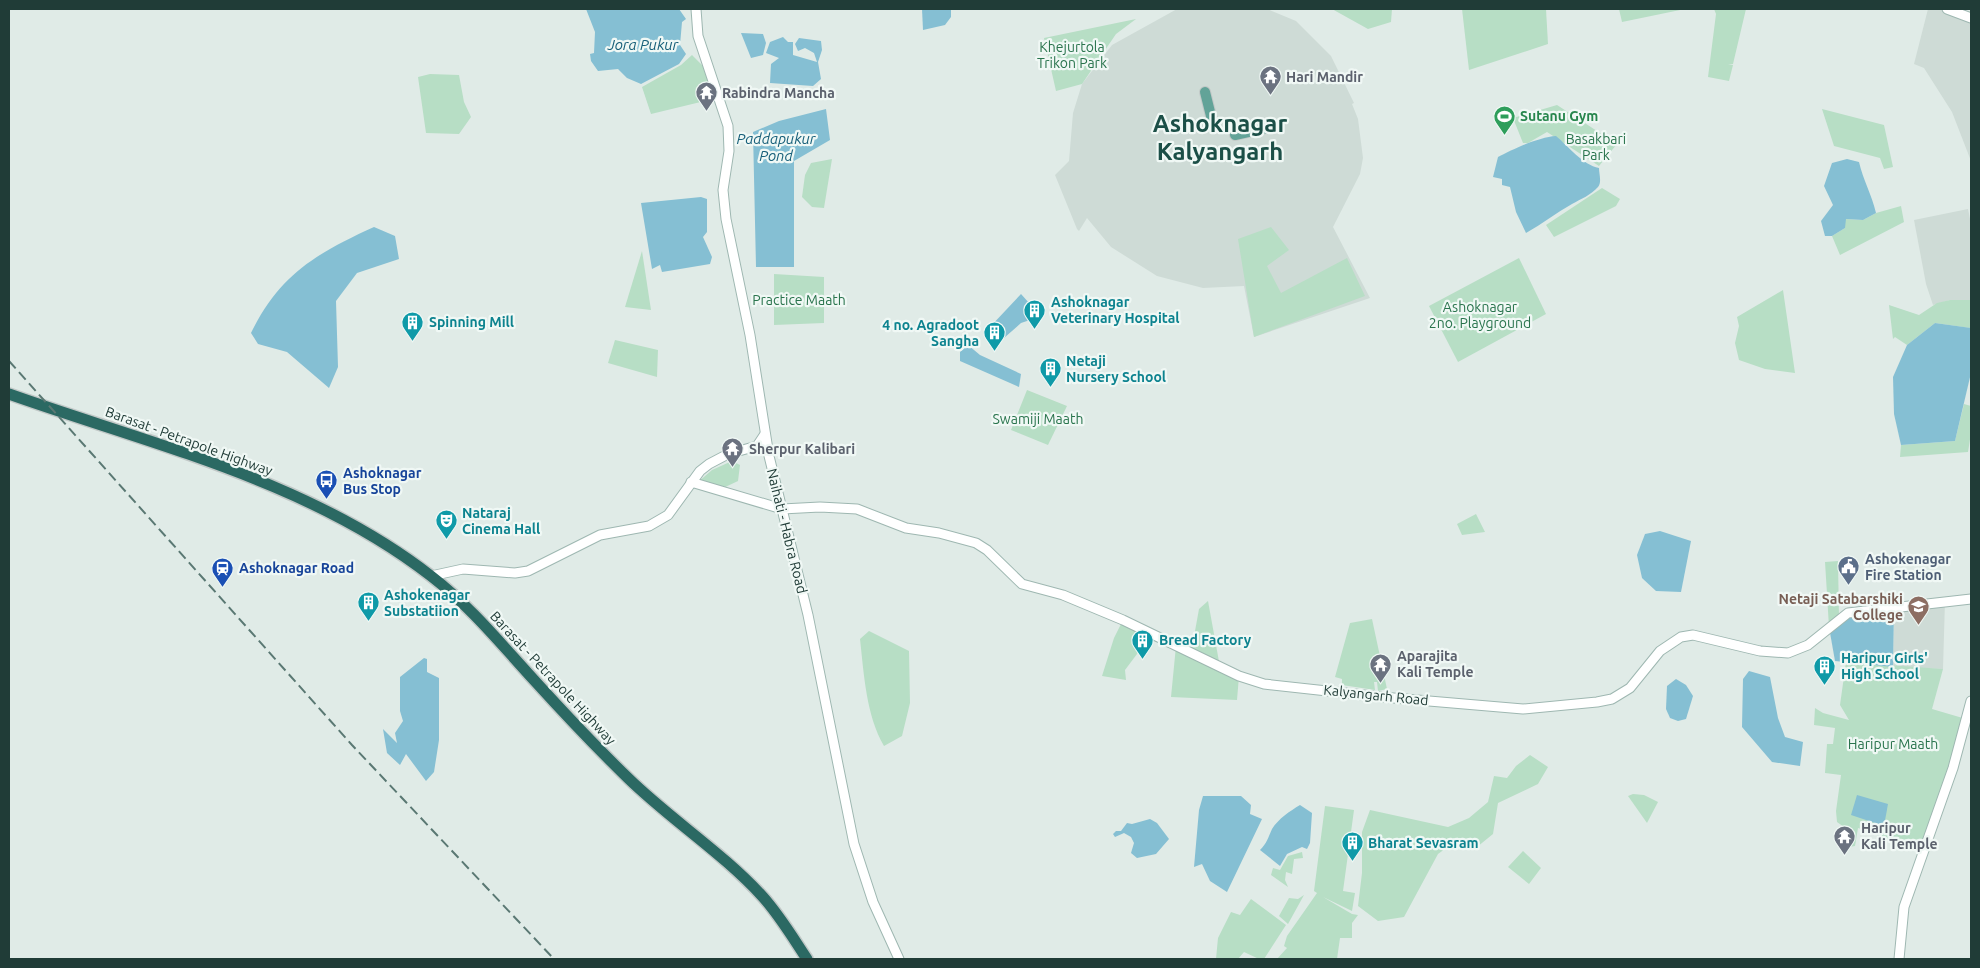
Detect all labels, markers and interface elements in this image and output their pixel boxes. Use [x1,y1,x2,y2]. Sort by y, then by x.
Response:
water label: Jora Pukur [607,36,680,53]
park label: Khejurtola Trikon Park [1037,39,1107,71]
temple icon: Hari Mandir [1258,65,1282,96]
place label: Hari Mandir [1286,69,1363,85]
temple icon: Rabindra Mancha [694,81,718,112]
place label: Rabindra Mancha [722,85,835,101]
sports icon: Sutanu Gym [1492,104,1516,135]
place label: Sutanu Gym [1520,108,1598,124]
district label: Ashoknagar Kalyangarh [1153,110,1287,165]
water label: Paddapukur Pond [736,130,817,164]
park label: Basakbari Park [1566,131,1626,163]
park label: Practice Maath [752,292,846,308]
place label: Ashoknagar Veterinary Hospital [1051,294,1180,326]
building icon: Ashoknagar Veterinary Hospital [1023,298,1047,329]
park label: Ashoknagar 2no. Playground [1429,299,1531,331]
building icon: Spinning Mill [401,310,425,341]
place label: Spinning Mill [429,314,514,330]
place label: 4 no. Agradoot Sangha [882,317,979,349]
building icon: 4 no. Agradoot Sangha [983,321,1007,352]
place label: Netaji Nursery School [1066,353,1166,385]
building icon: Netaji Nursery School [1038,357,1062,388]
street label: Barasat - Petrapole Highway [103,403,275,479]
park label: Swamiji Maath [993,411,1083,427]
temple icon: Sherpur Kalibari [721,437,745,468]
place label: Sherpur Kalibari [749,441,855,457]
place label: Ashoknagar Bus Stop [343,465,422,497]
street label: Naihati - Habra Road [764,467,810,595]
bus stop icon: Ashoknagar Bus Stop [315,469,339,500]
place label: Nataraj Cinema Hall [462,505,540,537]
theatre icon: Nataraj Cinema Hall [434,509,458,540]
place label: Ashokenagar Fire Station [1865,551,1951,583]
public building icon: Ashokenagar Fire Station [1837,555,1861,586]
station icon: Ashoknagar Road [211,556,235,587]
place label: Ashoknagar Road [239,560,354,576]
place label: Ashokenagar Substatiion [384,587,470,619]
building icon: Ashokenagar Substatiion [356,591,380,622]
place label: Netaji Satabarshiki College [1778,591,1903,623]
school or university icon: Netaji Satabarshiki College [1907,595,1931,626]
street label: Barasat - Petrapole Highway [487,608,619,748]
building icon: Bread Factory [1131,628,1155,659]
place label: Bread Factory [1159,632,1252,648]
place label: Aparajita Kali Temple [1397,648,1474,680]
place label: Haripur Girls' High School [1841,650,1928,682]
temple icon: Aparajita Kali Temple [1369,652,1393,683]
building icon: Haripur Girls' High School [1813,654,1837,685]
street label: Kalyangarh Road [1323,682,1429,708]
park label: Haripur Maath [1848,736,1938,752]
place label: Haripur Kali Temple [1861,820,1938,852]
temple icon: Haripur Kali Temple [1833,824,1857,855]
building icon: Bharat Sevasram [1340,831,1364,862]
place label: Bharat Sevasram [1368,835,1479,851]

